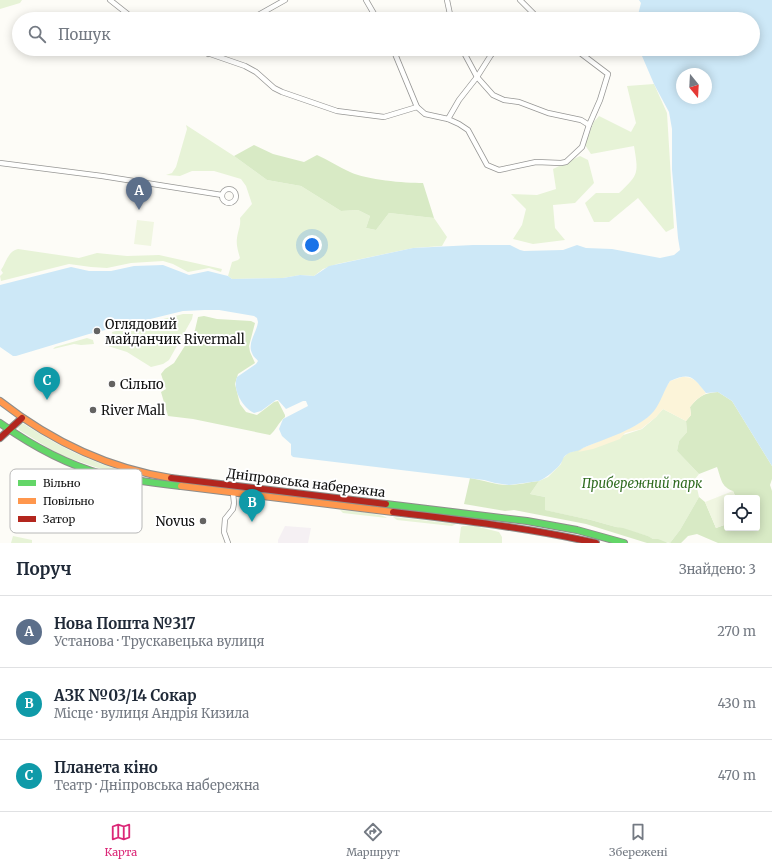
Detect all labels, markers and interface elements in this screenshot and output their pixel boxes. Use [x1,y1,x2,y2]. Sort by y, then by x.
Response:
search box [12,12,760,56]
icon: search [26,23,48,45]
text: Пошук [58,25,111,44]
north arrow [676,68,712,104]
pin: A [126,177,152,210]
your location [302,235,322,255]
place label: Оглядовий майданчик Rivermall [105,316,245,348]
marker: Оглядовий майданчик Rivermall [92,326,102,336]
pin: C [34,367,60,400]
place label: Сільпо [120,376,164,393]
marker: Сільпо [107,379,117,389]
place label: River Mall [101,402,165,419]
marker: River Mall [88,405,98,415]
street label: Дніпровська набережна [226,465,386,501]
legend [10,469,142,533]
park label: Прибережний парк [582,475,703,492]
text: Вільно [43,476,81,490]
pin: B [239,489,265,522]
text: Повільно [43,494,95,508]
map controls [724,495,760,531]
button: locate [724,495,760,531]
text: Затор [43,512,75,526]
place label: Novus [155,513,195,530]
marker: Novus [198,516,208,526]
text: Поруч [16,558,72,580]
text: Знайдено: 3 [679,561,756,578]
text: Нова Пошта №317 [54,614,196,633]
text: A [24,623,34,640]
text: 270 m [717,623,756,640]
text: Установа · Трускавецька вулиця [54,633,265,650]
text: АЗК №03/14 Сокар [54,686,197,705]
text: B [24,695,34,712]
text: 430 m [717,695,756,712]
text: Місце · вулиця Андрія Кизила [54,705,249,722]
text: Планета кіно [54,758,158,777]
text: C [25,767,33,784]
text: 470 m [718,767,756,784]
text: Театр · Дніпровська набережна [54,777,260,794]
tab: Карта [104,821,137,859]
tab: Маршрут [346,821,400,859]
tab: Збережені [609,821,668,859]

